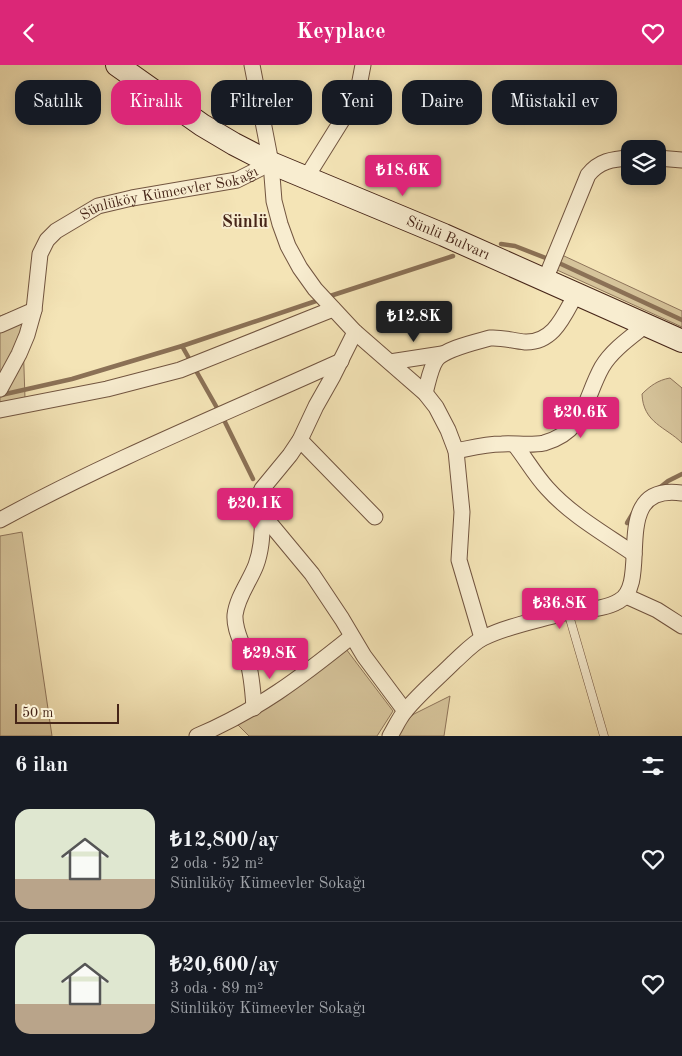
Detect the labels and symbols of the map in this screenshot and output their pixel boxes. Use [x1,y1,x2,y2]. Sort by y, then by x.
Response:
pin: ₺18.6K [362,155,444,197]
street label: Sünlüköy Kümeevler Sokağı [79,158,261,226]
district label: Sünlü [222,210,268,232]
street label: Sünlü Bulvarı [404,214,492,263]
pin: ₺12.8K [373,301,455,343]
pin: ₺20.6K [540,397,622,439]
pin: ₺20.1K [214,487,296,530]
pin: ₺36.8K [519,587,601,630]
pin: ₺29.8K [229,637,311,680]
scale bar [15,701,119,724]

